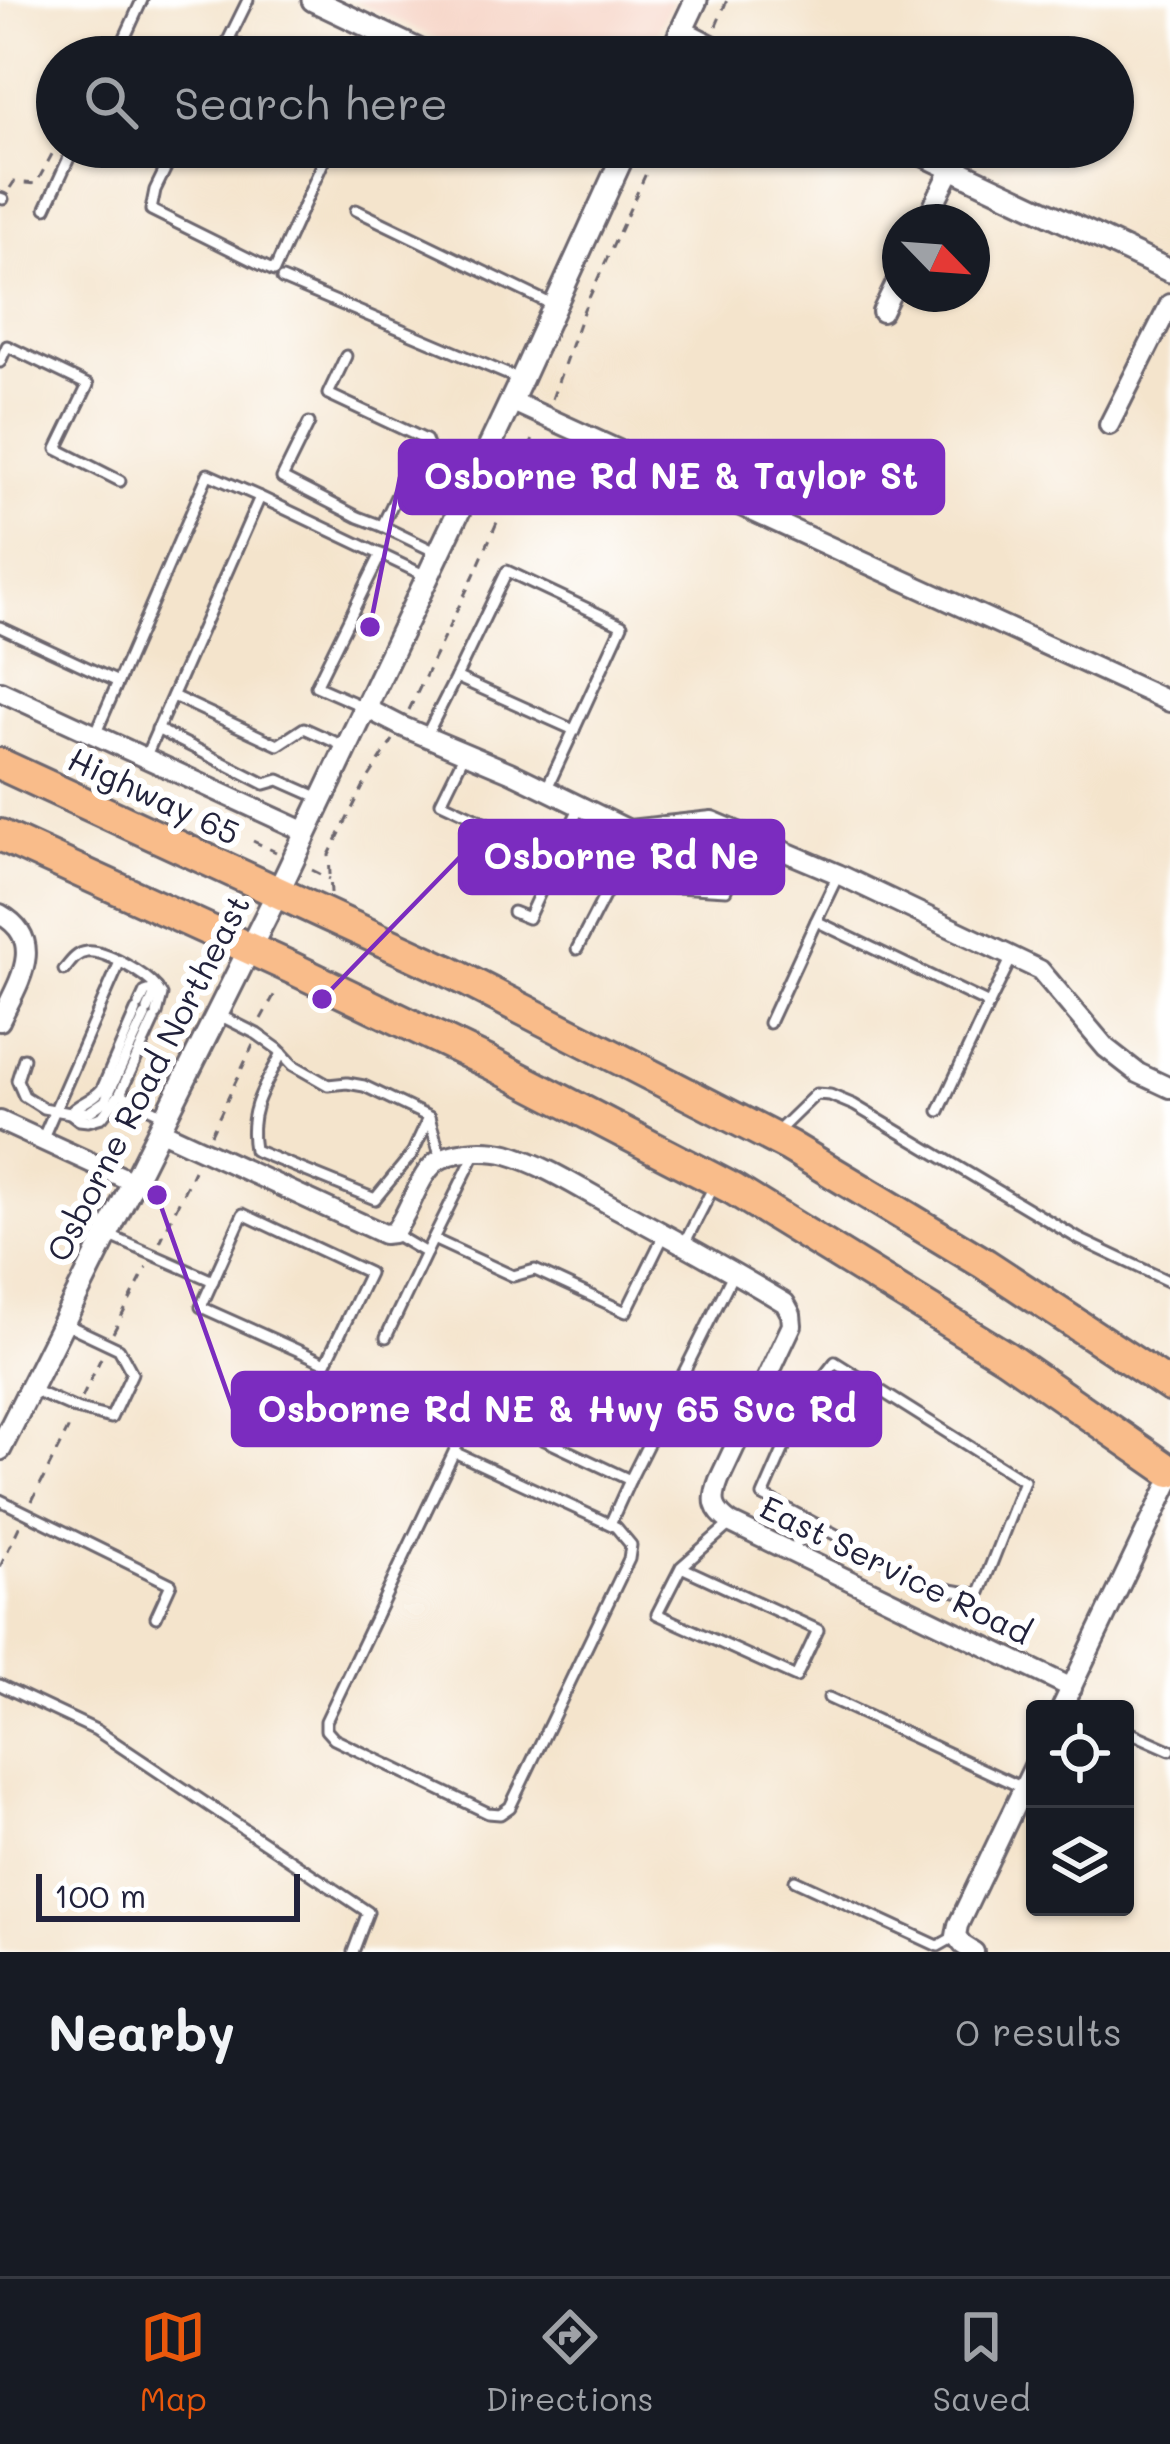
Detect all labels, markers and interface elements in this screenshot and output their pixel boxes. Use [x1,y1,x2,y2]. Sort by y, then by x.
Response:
search box [36,36,1134,168]
icon: search [78,69,144,135]
text: Search here [174,73,448,131]
north arrow [882,204,990,312]
callout: Osborne Rd NE & Taylor St [400,441,943,513]
text: Osborne Rd NE & Taylor St [424,451,918,499]
street label: Highway 65 [62,736,247,854]
callout: Osborne Rd Ne [460,821,783,893]
text: Osborne Rd Ne [483,831,759,878]
street label: Osborne Road Northeast [35,886,258,1268]
callout: Osborne Rd NE & Hwy 65 Svc Rd [233,1373,880,1445]
text: Osborne Rd NE & Hwy 65 Svc Rd [257,1384,857,1432]
street label: East Service Road [754,1484,1039,1653]
map controls [1026,1700,1134,1916]
button: locate [1026,1700,1134,1808]
button: layers [1026,1808,1134,1916]
scale bar [36,1868,300,1921]
text: 100 m [54,1873,146,1916]
text: Nearby [48,1997,235,2064]
text: 0 results [956,2005,1122,2056]
tab: Map [140,2304,207,2419]
tab: Directions [486,2304,653,2419]
tab: Saved [933,2304,1030,2419]

